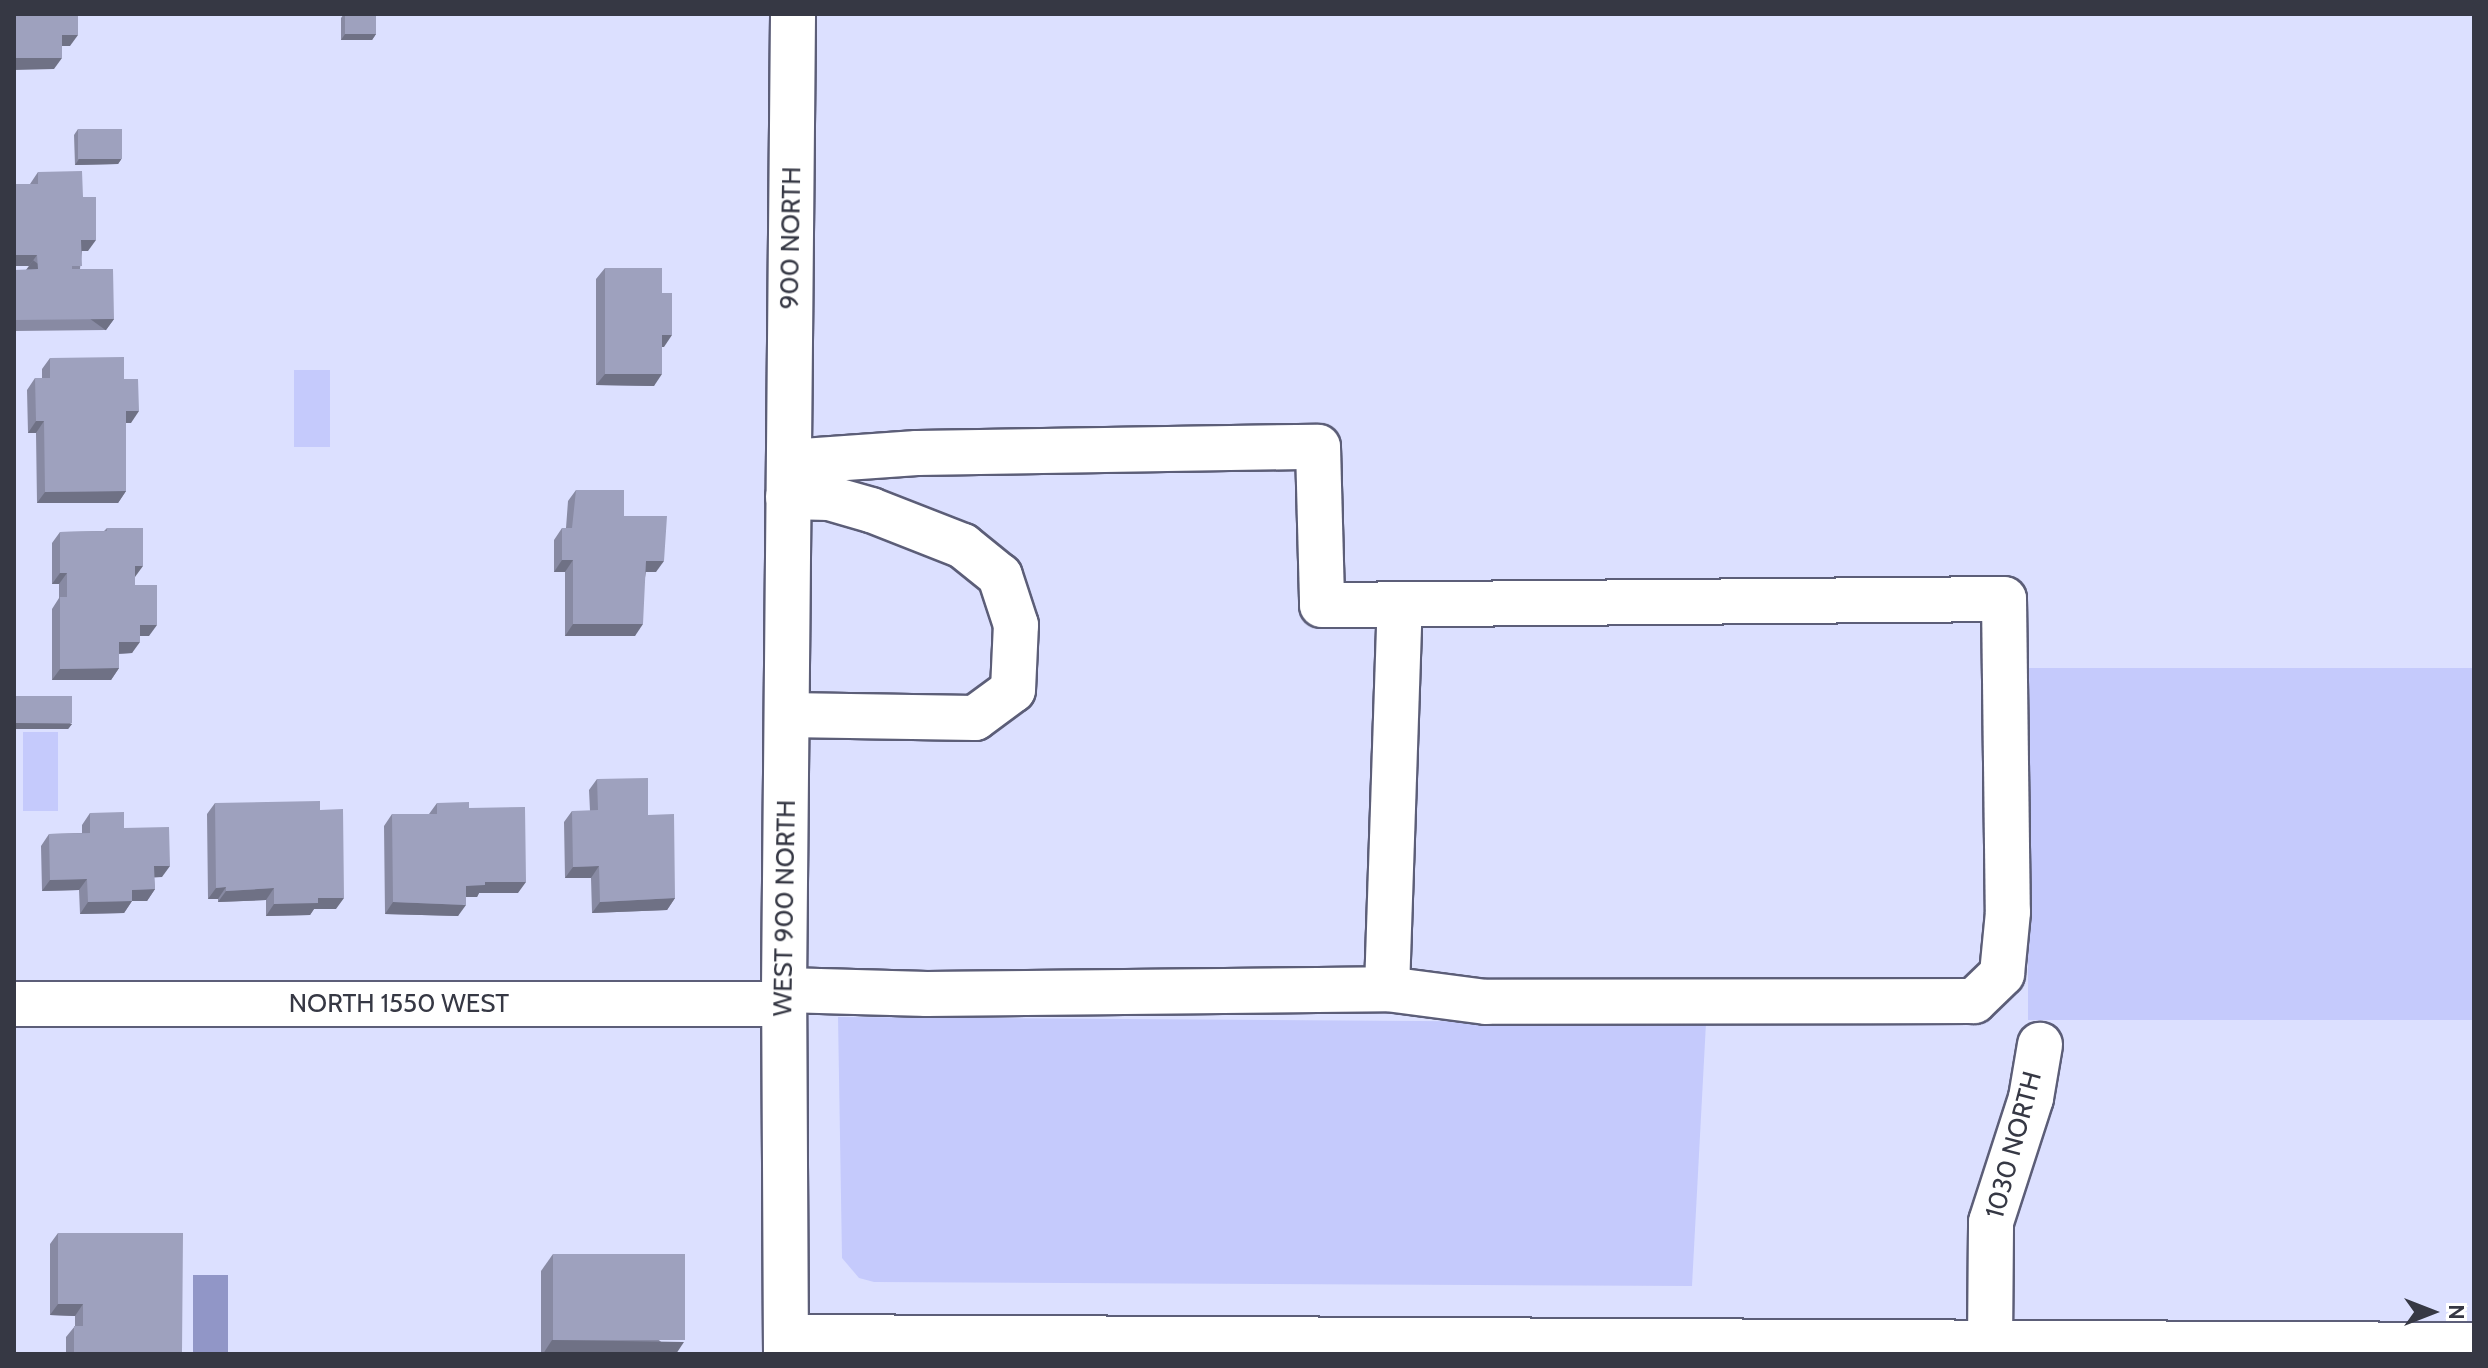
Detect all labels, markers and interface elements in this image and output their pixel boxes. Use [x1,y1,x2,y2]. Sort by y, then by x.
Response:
street label: 900 NORTH [774,166,808,310]
street label: WEST 900 NORTH [768,799,802,1017]
street label: NORTH 1550 WEST [289,988,509,1020]
street label: 1030 NORTH [1979,1068,2049,1222]
north arrow [2392,1272,2472,1352]
text: N [2443,1304,2470,1320]

